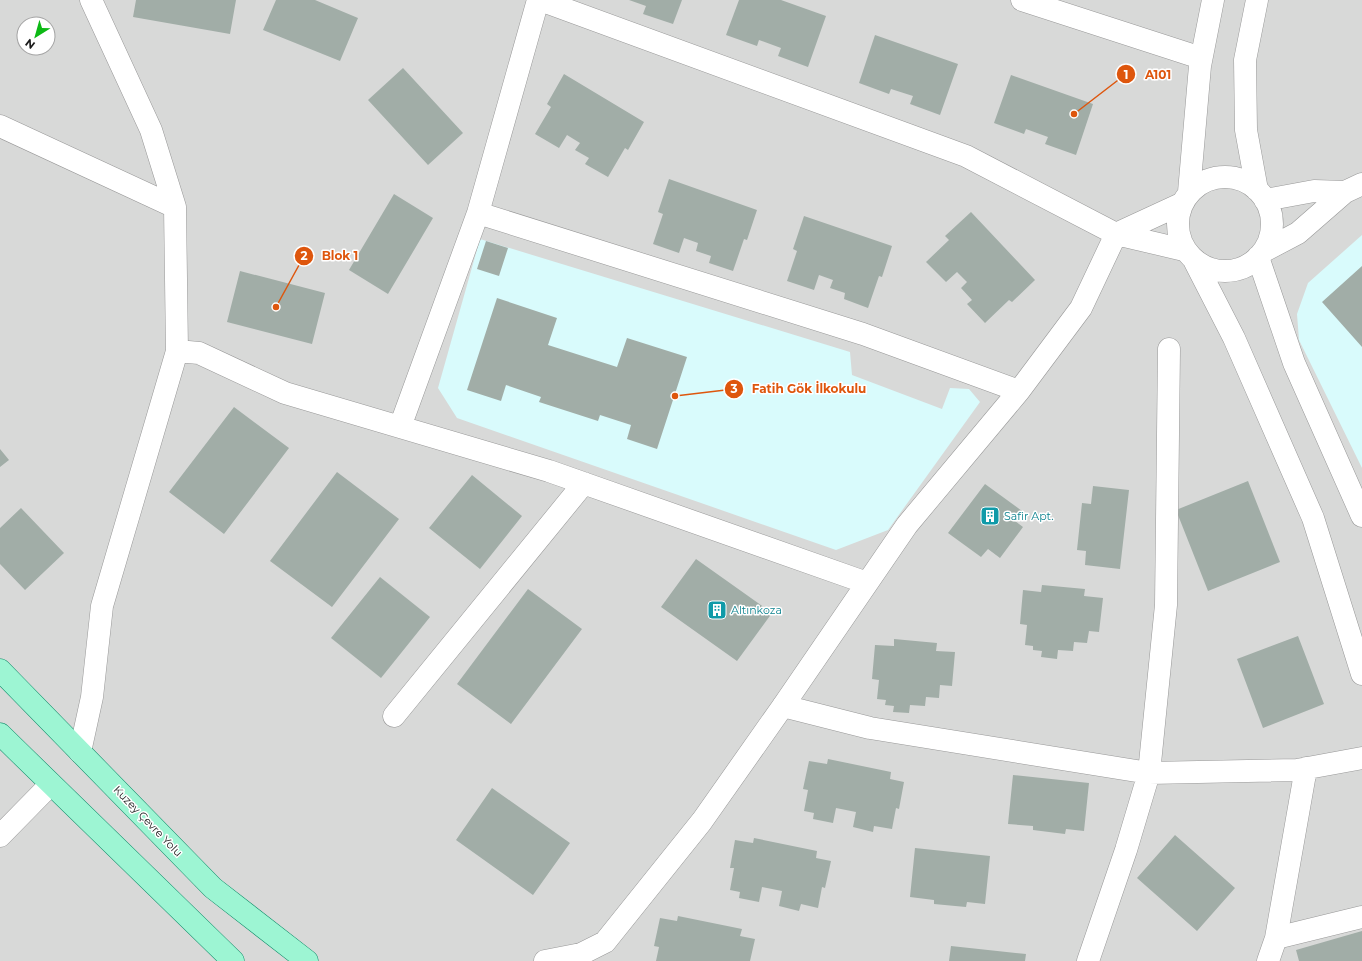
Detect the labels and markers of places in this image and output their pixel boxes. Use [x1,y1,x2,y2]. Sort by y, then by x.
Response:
callout: A101 [1116,62,1179,86]
callout: Blok 1 [294,244,366,268]
callout: Fatih Gök İlkokulu [724,377,874,401]
building icon: Safir Apt. [979,505,1001,527]
place label: Safir Apt. [1004,509,1054,523]
building icon: Altınkoza [706,599,728,621]
place label: Altınkoza [731,603,782,617]

